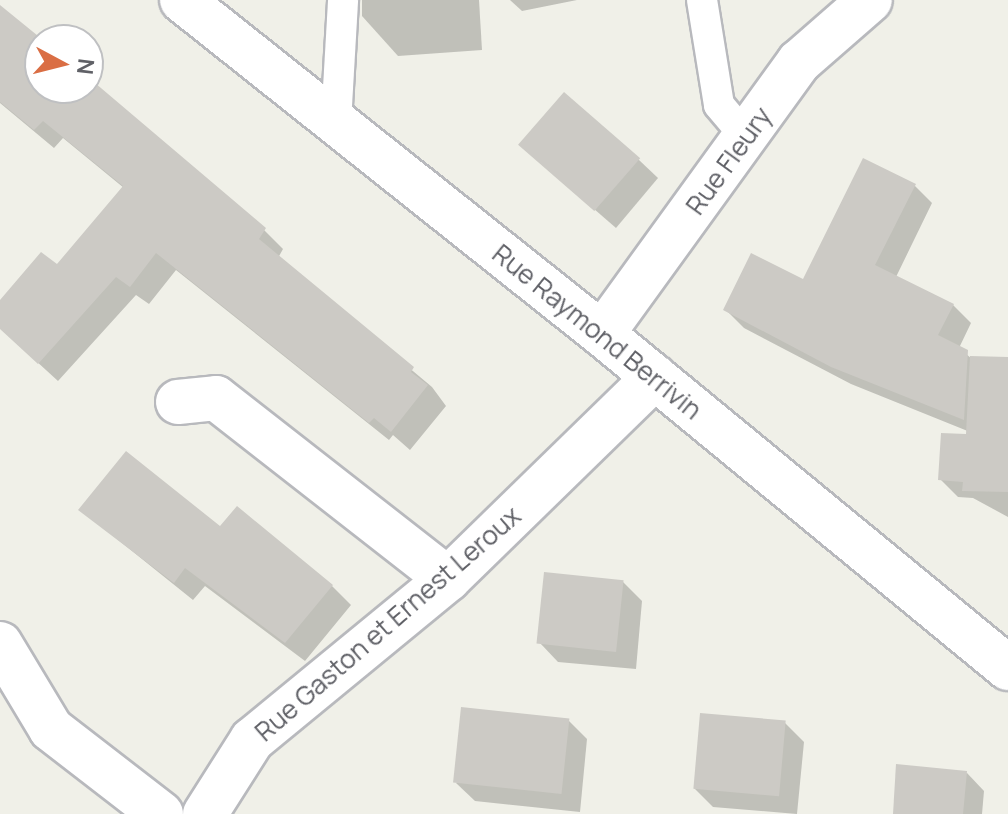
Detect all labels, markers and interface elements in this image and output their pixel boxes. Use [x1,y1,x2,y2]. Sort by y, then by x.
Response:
north arrow [24,24,104,104]
text: N [70,57,102,76]
street label: Rue Fleury [680,101,778,221]
street label: Rue Raymond Berrivin [486,238,708,426]
street label: Rue Gaston et Ernest Leroux [249,500,527,748]

